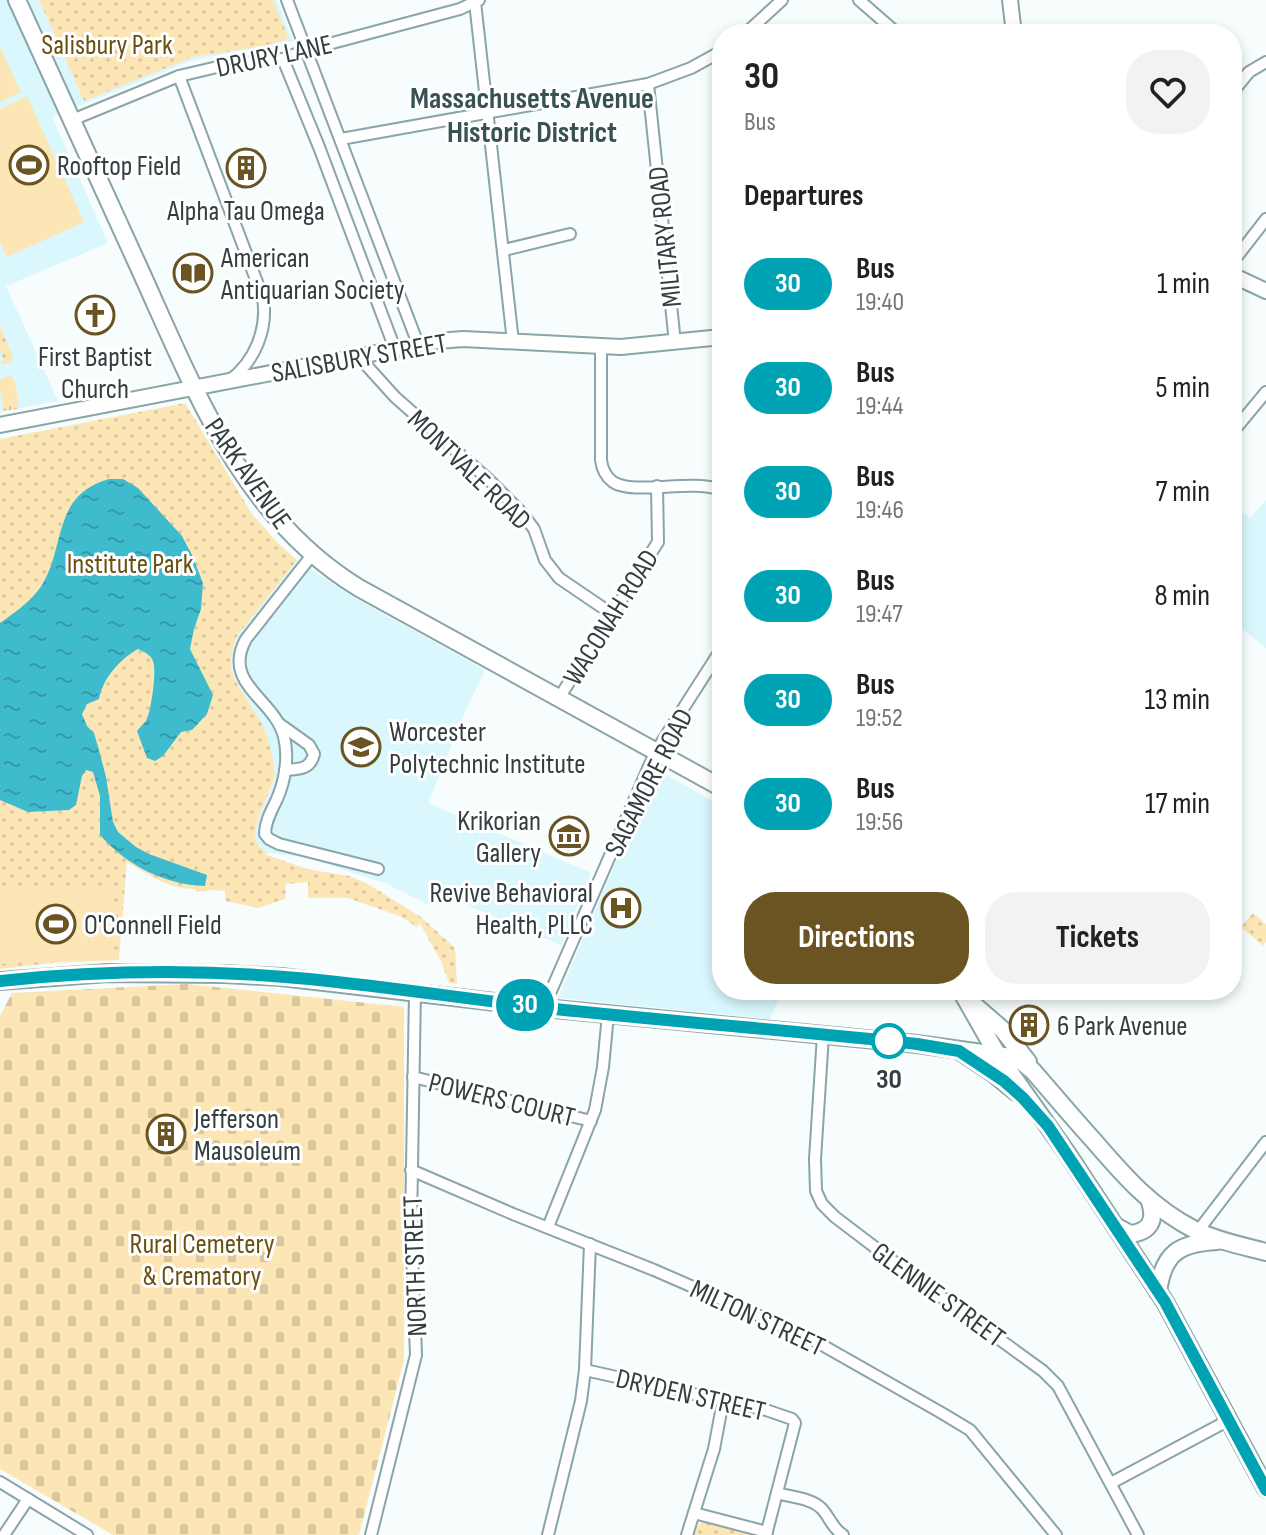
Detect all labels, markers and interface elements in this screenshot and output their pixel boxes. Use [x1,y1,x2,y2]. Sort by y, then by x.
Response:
street label: DRURY LANE [213,28,335,85]
park label: Salisbury Park [41,29,173,62]
button: heart [1126,50,1210,134]
text: 30 [744,54,779,99]
district label: Massachusetts Avenue Historic District [410,81,654,151]
text: Bus [744,107,776,138]
sports icon: Rooftop Field [8,144,50,186]
building icon: Alpha Tau Omega [225,147,267,189]
place label: Rooftop Field [57,150,181,183]
street label: MILITARY ROAD [642,165,689,309]
text: Departures [744,178,864,214]
place label: Alpha Tau Omega [166,195,325,228]
place label: American Antiquarian Society [220,242,405,307]
text: Bus [856,251,895,287]
library icon: American Antiquarian Society [172,252,214,294]
text: 1 min [1157,266,1210,302]
text: 30 [775,267,801,300]
text: 19:40 [856,287,904,318]
church icon: First Baptist Church [74,294,116,336]
street label: SALISBURY STREET [269,327,449,390]
place label: First Baptist Church [38,341,152,406]
text: Bus [856,355,895,391]
text: 5 min [1156,370,1210,406]
text: 30 [775,371,801,404]
text: 19:44 [856,391,903,422]
street label: MONTVALE ROAD [400,403,537,537]
street label: PARK AVENUE [197,412,298,536]
text: Bus [856,459,895,495]
text: 7 min [1156,474,1210,510]
text: 30 [775,475,801,508]
text: 19:46 [856,495,904,526]
street label: WACONAH ROAD [557,544,666,692]
park label: Institute Park [67,548,194,581]
text: Bus [856,563,895,599]
text: 8 min [1154,578,1210,614]
text: 30 [775,579,801,612]
text: 19:47 [856,599,903,630]
text: Bus [856,667,895,703]
text: 13 min [1144,682,1210,718]
text: 30 [775,683,801,716]
street label: SAGAMORE ROAD [598,703,701,862]
text: 19:52 [856,703,903,734]
place label: Worcester Polytechnic Institute [389,716,586,781]
school or university icon: Worcester Polytechnic Institute [340,726,382,768]
text: Bus [856,771,895,807]
text: 17 min [1145,786,1210,822]
text: 30 [775,787,801,820]
place label: Krikorian Gallery [457,805,541,870]
text: 19:56 [856,807,903,838]
museum icon: Krikorian Gallery [548,815,590,857]
place label: Revive Behavioral Health, PLLC [429,877,593,942]
hospital icon: Revive Behavioral Health, PLLC [600,887,642,929]
button: Directions [744,892,969,984]
button: Tickets [985,892,1210,984]
sports icon: O'Connell Field [35,903,77,945]
place label: O'Connell Field [84,909,222,942]
line badge: 30 [489,979,561,1031]
text: 30 [512,988,538,1021]
building icon: 6 Park Avenue [1008,1004,1050,1046]
place label: 6 Park Avenue [1057,1010,1188,1043]
marker: 30 [872,1024,906,1058]
place label: 30 [876,1063,902,1096]
street label: POWERS COURT [425,1066,578,1135]
place label: Jefferson Mausoleum [193,1103,301,1168]
building icon: Jefferson Mausoleum [145,1113,187,1155]
street label: NORTH STREET [397,1195,434,1337]
park label: Rural Cemetery & Crematory [129,1228,275,1293]
street label: GLENNIE STREET [865,1236,1011,1355]
street label: MILTON STREET [685,1273,830,1364]
street label: DRYDEN STREET [613,1362,769,1429]

